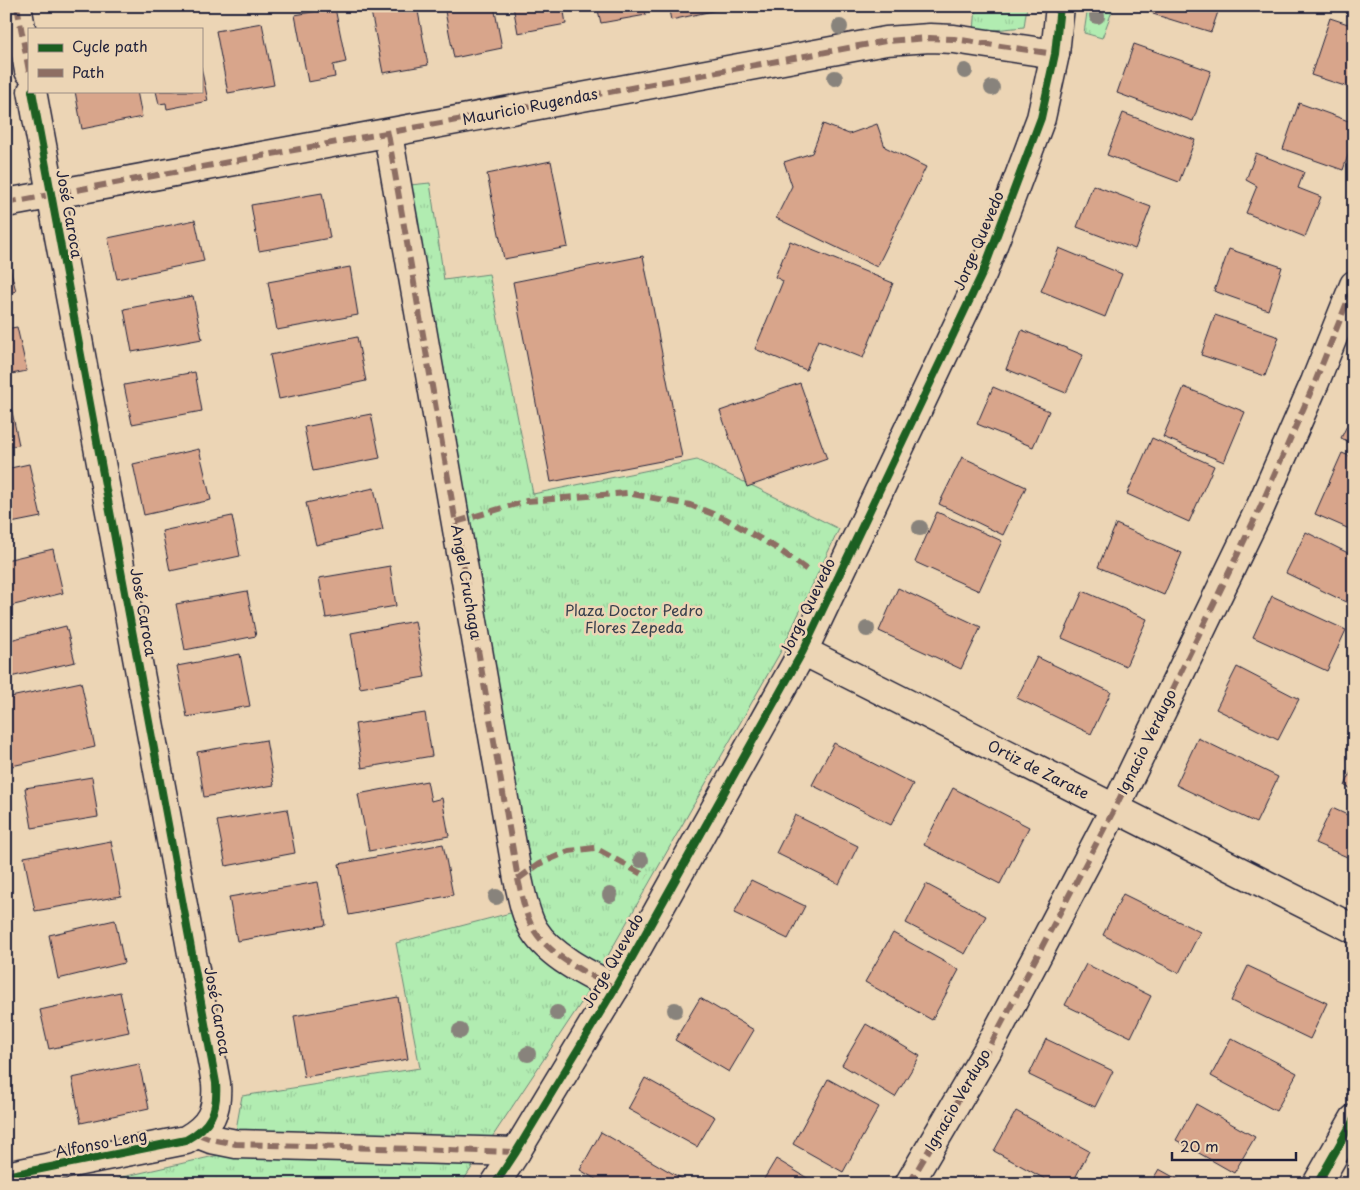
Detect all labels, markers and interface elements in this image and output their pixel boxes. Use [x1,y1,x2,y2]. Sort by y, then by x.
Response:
legend [28,28,202,92]
text: Cycle path [72,34,148,57]
text: Path [72,60,104,83]
street label: Mauricio Rugendas [460,81,599,130]
street label: José Caroca [51,168,90,260]
street label: Jorge Quevedo [946,187,1009,294]
street label: Angel Cruchaga [446,522,489,642]
street label: Jorge Quevedo [773,554,840,659]
street label: José Caroca [125,566,164,658]
park label: Plaza Doctor Pedro Flores Zepeda [565,598,703,638]
street label: Ignacio Verdugo [1110,685,1181,798]
street label: Ortiz de Zarate [984,733,1093,804]
street label: Jorge Quevedo [575,909,648,1012]
street label: José Caroca [199,965,238,1057]
street label: Ignacio Verdugo [918,1044,995,1155]
street label: Alfonso Leng [53,1122,149,1163]
scale bar [1172,1130,1296,1162]
text: 20 m [1180,1134,1219,1157]

